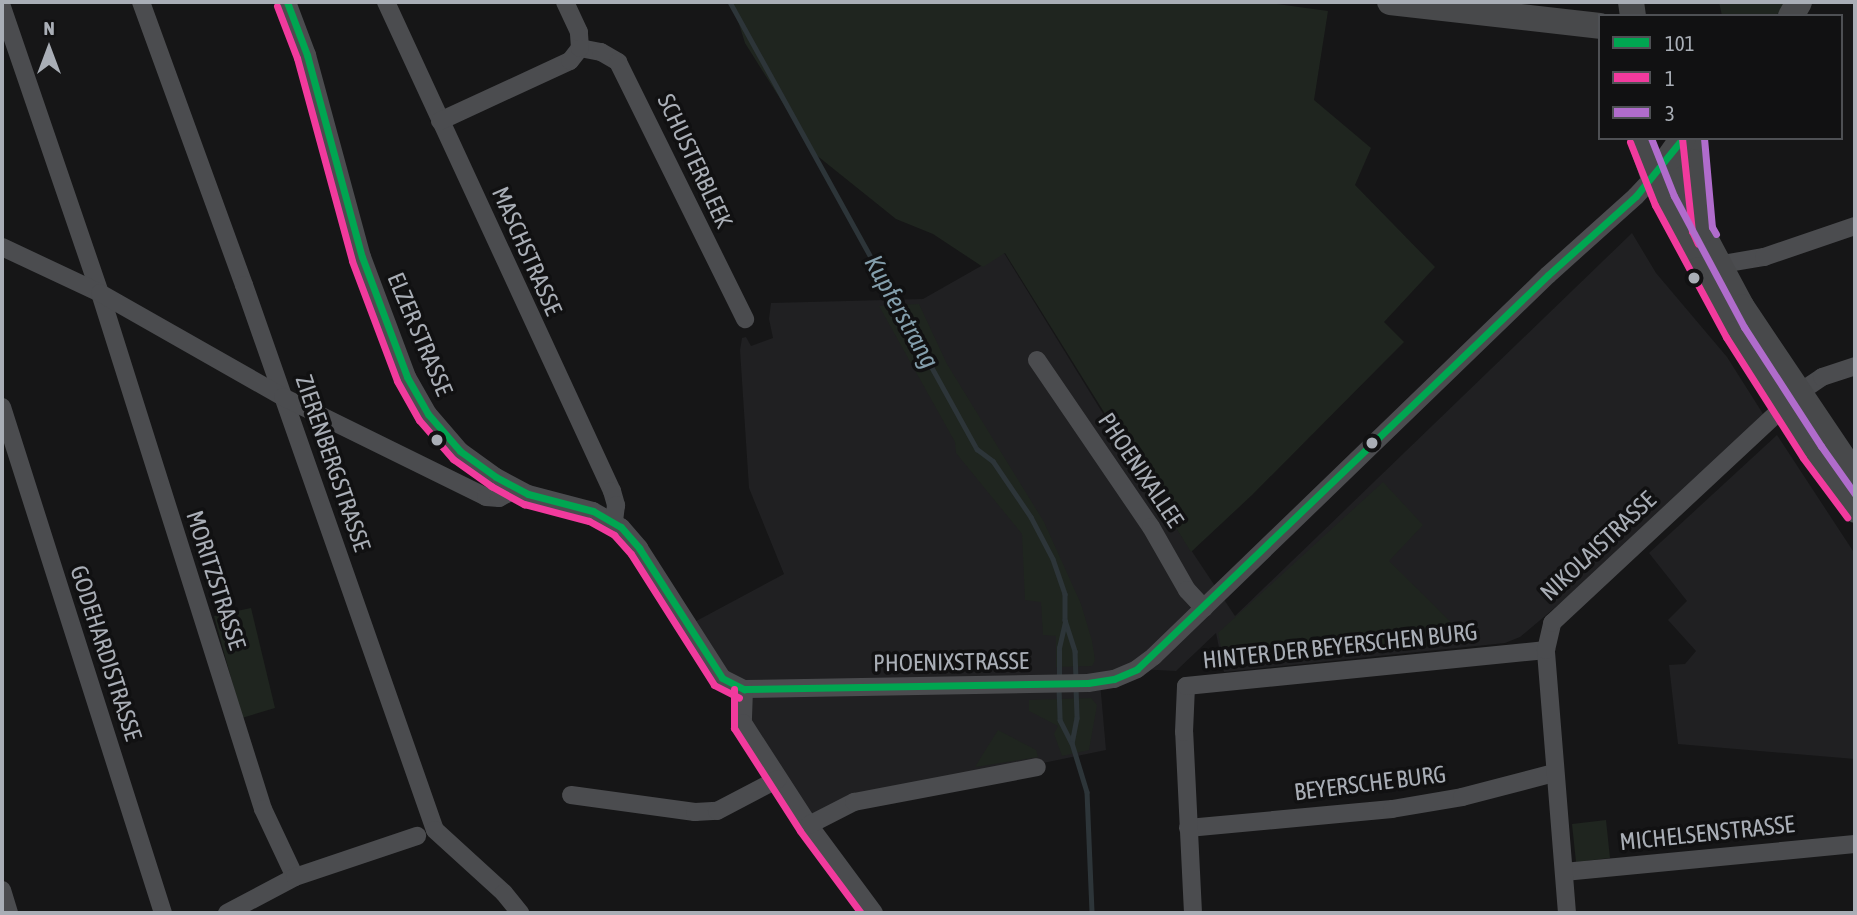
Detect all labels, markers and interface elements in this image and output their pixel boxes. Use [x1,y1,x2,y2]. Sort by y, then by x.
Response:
north arrow [14,14,84,84]
legend [1598,14,1843,140]
text: N [43,17,55,39]
text: 101 [1665,31,1695,55]
text: 1 [1665,66,1675,90]
street label: SCHUSTERBLEEK [651,89,739,233]
text: 3 [1665,101,1675,125]
street label: MASCHSTRASSE [486,182,568,320]
water label: Kupferstrang [857,250,945,374]
street label: ELZER STRASSE [381,268,459,400]
unlabelled marker [1687,271,1701,285]
street label: ZIERENBERGSTRASSE [289,371,377,555]
street label: PHOENIXALLEE [1092,407,1190,533]
unlabelled marker [430,433,444,447]
unlabelled marker [1365,436,1379,450]
street label: NIKOLAISTRASSE [1534,485,1662,607]
street label: MORITZSTRASSE [180,507,252,653]
street label: GODEHARDISTRASSE [64,562,148,744]
street label: HINTER DER BEYERSCHEN BURG [1201,617,1479,675]
street label: PHOENIXSTRASSE [873,646,1029,678]
street label: BEYERSCHE BURG [1292,759,1448,807]
street label: MICHELSENSTRASSE [1618,809,1796,857]

